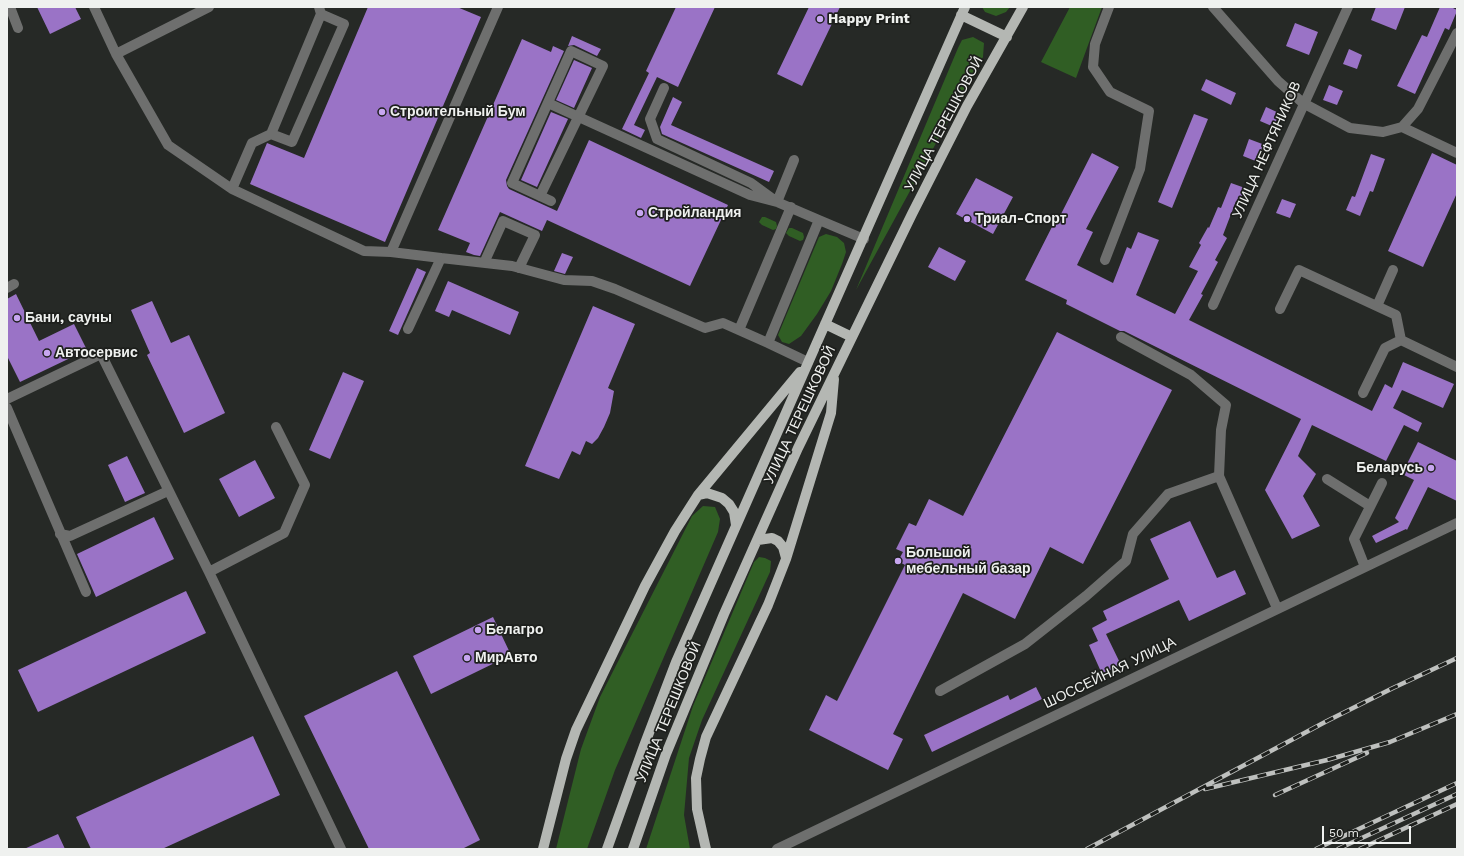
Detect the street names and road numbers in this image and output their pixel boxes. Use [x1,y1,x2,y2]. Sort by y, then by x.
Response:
street label: УЛИЦА ТЕРЕШКОВОЙ [901,54,987,194]
street label: УЛИЦА НЕФТЯНИКОВ [1229,79,1305,221]
street label: УЛИЦА ТЕРЕШКОВОЙ [761,343,839,487]
street label: ШОССЕЙНАЯ УЛИЦА [1041,634,1179,712]
street label: УЛИЦА ТЕРЕШКОВОЙ [633,639,705,785]

